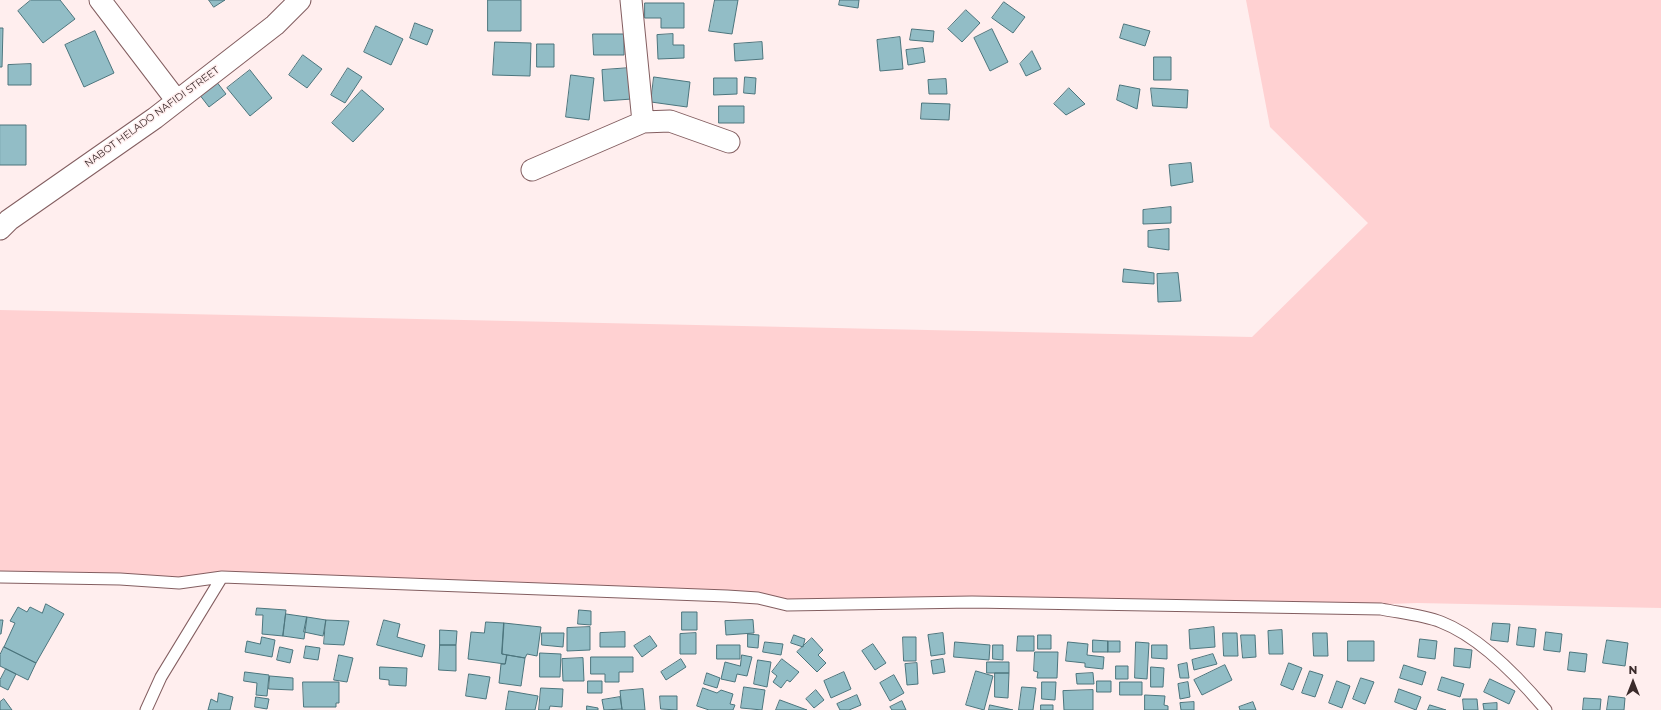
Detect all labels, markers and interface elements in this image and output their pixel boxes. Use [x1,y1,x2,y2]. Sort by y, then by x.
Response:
street label: NABOT HELADO NAFIDI STREET [82,64,222,170]
north arrow [1613,662,1653,702]
text: N [1629,663,1637,677]

